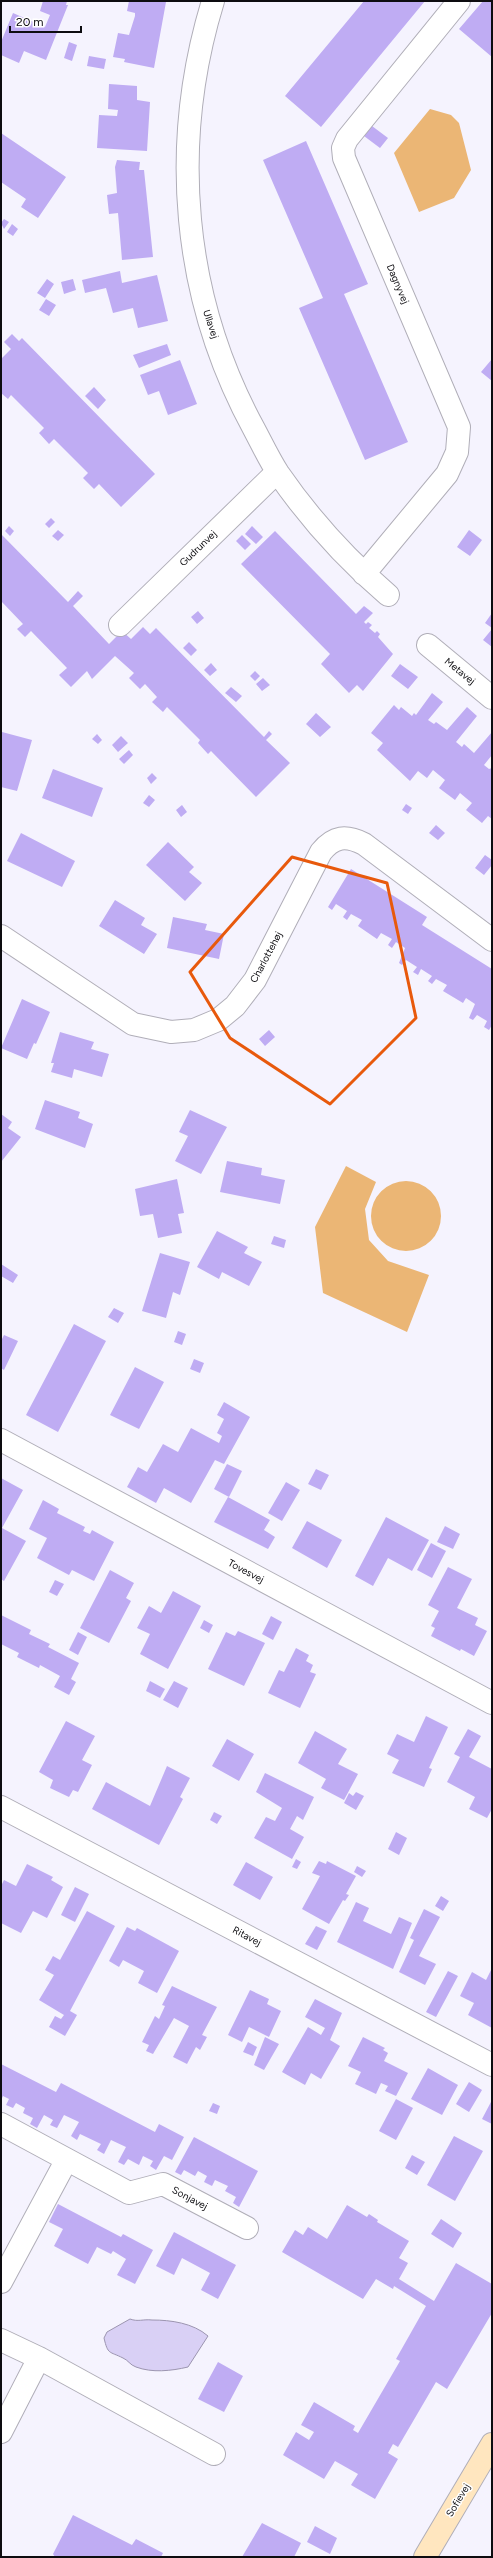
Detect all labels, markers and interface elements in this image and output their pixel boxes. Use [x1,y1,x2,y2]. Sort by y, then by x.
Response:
scale bar [10,8,81,34]
text: 20 m [16,15,44,29]
street label: Dagnyvej [384,262,412,306]
street label: Ullavej [200,308,222,340]
street label: Gudrunvej [177,527,220,569]
street label: Metavej [442,655,478,688]
street label: Charlottehøj [247,929,285,985]
street label: Tovesvej [226,1556,267,1586]
street label: Ritavej [230,1923,264,1949]
street label: Sonjavej [170,2183,210,2213]
street label: Sofievej [443,2481,473,2519]

